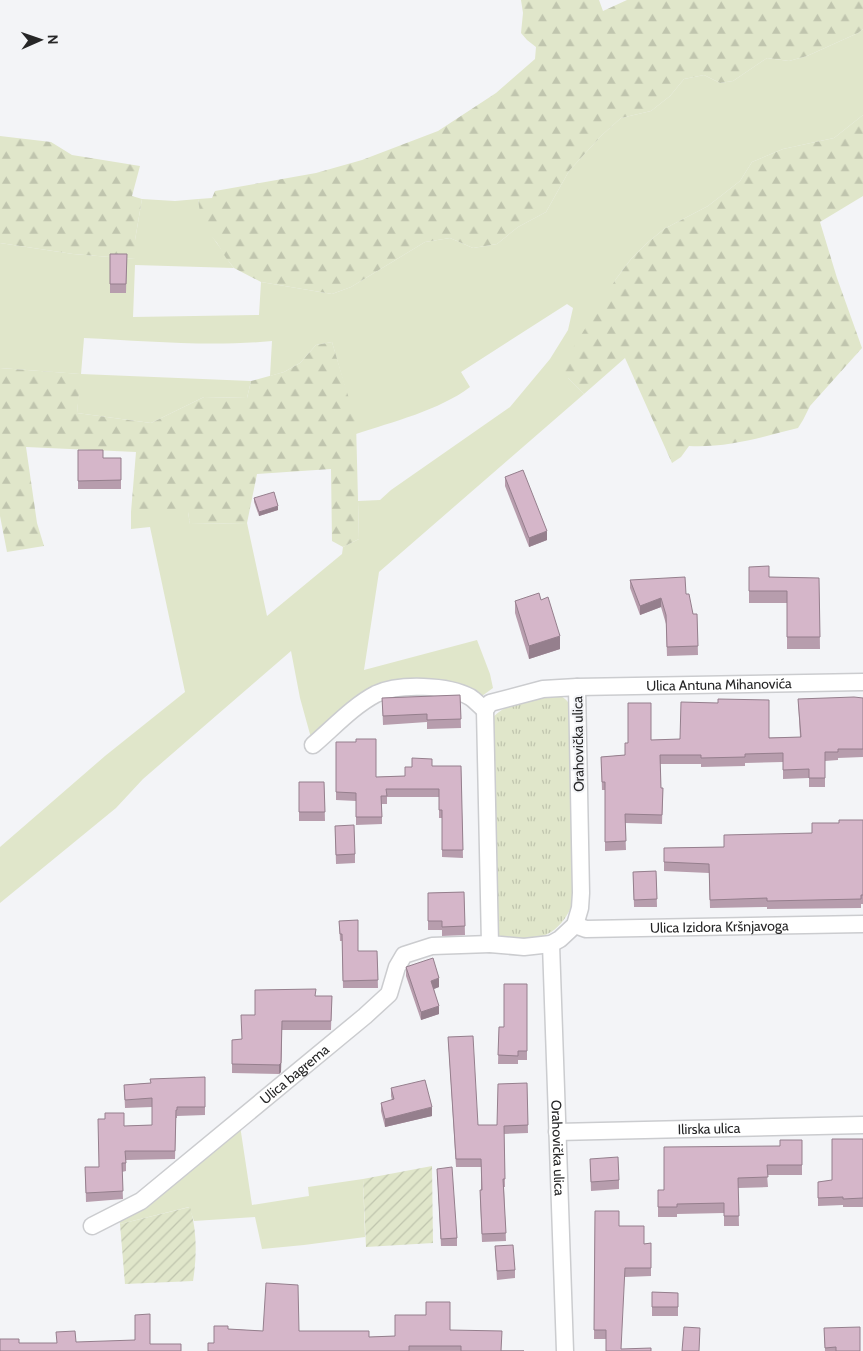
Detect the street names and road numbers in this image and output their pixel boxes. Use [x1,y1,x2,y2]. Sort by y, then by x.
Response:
street label: Ulica Antuna Mihanovića [646,674,792,695]
street label: Orahovička ulica [568,696,588,792]
street label: Ulica Izidora Kršnjavoga [650,916,789,937]
street label: Ulica bagrema [256,1040,333,1108]
street label: Orahovička ulica [547,1100,569,1196]
street label: Ilirska ulica [677,1119,741,1138]

